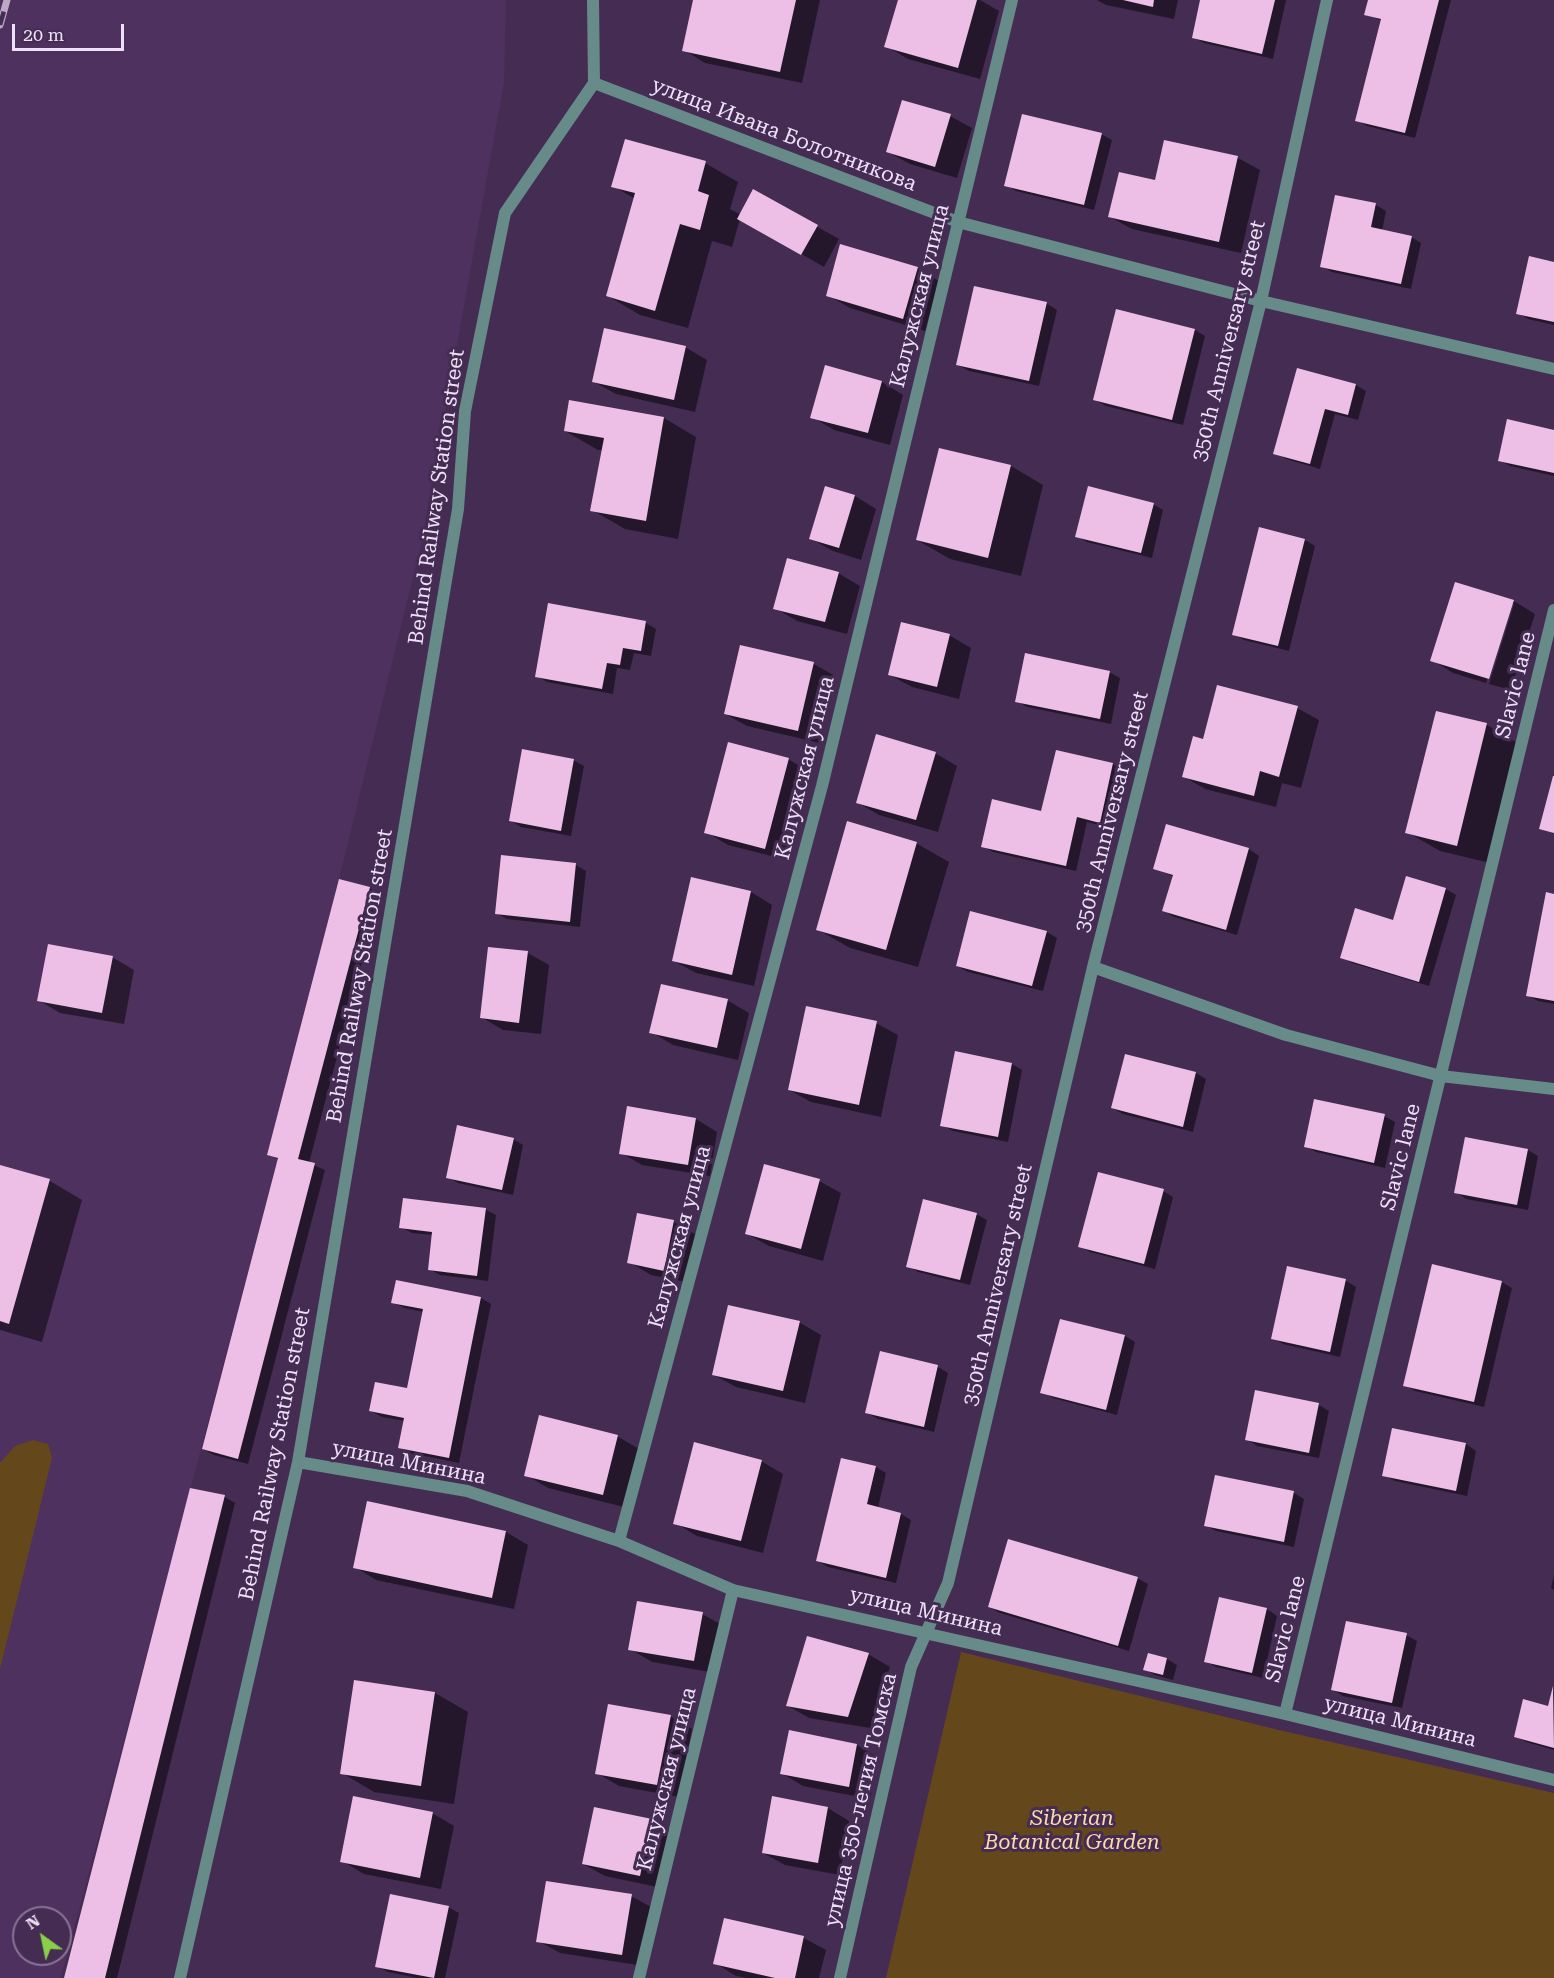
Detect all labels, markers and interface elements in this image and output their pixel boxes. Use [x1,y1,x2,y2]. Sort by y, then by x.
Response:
scale bar [15,12,128,50]
text: 20 m [23,24,64,45]
street label: улица Ивана Болотникова [648,73,920,197]
street label: Калужская улица [885,202,955,390]
street label: 350th Anniversary street [1187,218,1271,464]
street label: Behind Railway Station street [404,348,470,646]
street label: Slavic lane [1491,629,1541,741]
street label: Калужская улица [770,674,840,862]
street label: 350th Anniversary street [1070,689,1154,935]
street label: Behind Railway Station street [322,827,398,1125]
street label: Slavic lane [1376,1101,1426,1213]
street label: Калужская улица [643,1143,717,1331]
street label: 350th Anniversary street [958,1162,1038,1408]
street label: Behind Railway Station street [234,1305,316,1603]
street label: улица Минина [330,1436,488,1490]
street label: Slavic lane [1261,1573,1311,1685]
street label: улица Минина [847,1582,1005,1642]
street label: улица 350-летия Томска [819,1670,903,1930]
street label: Калужская улица [632,1685,702,1873]
street label: улица Минина [1321,1691,1479,1753]
park label: Siberian Botanical Garden [984,1806,1160,1856]
north arrow [12,1906,72,1966]
text: N [23,1911,43,1933]

